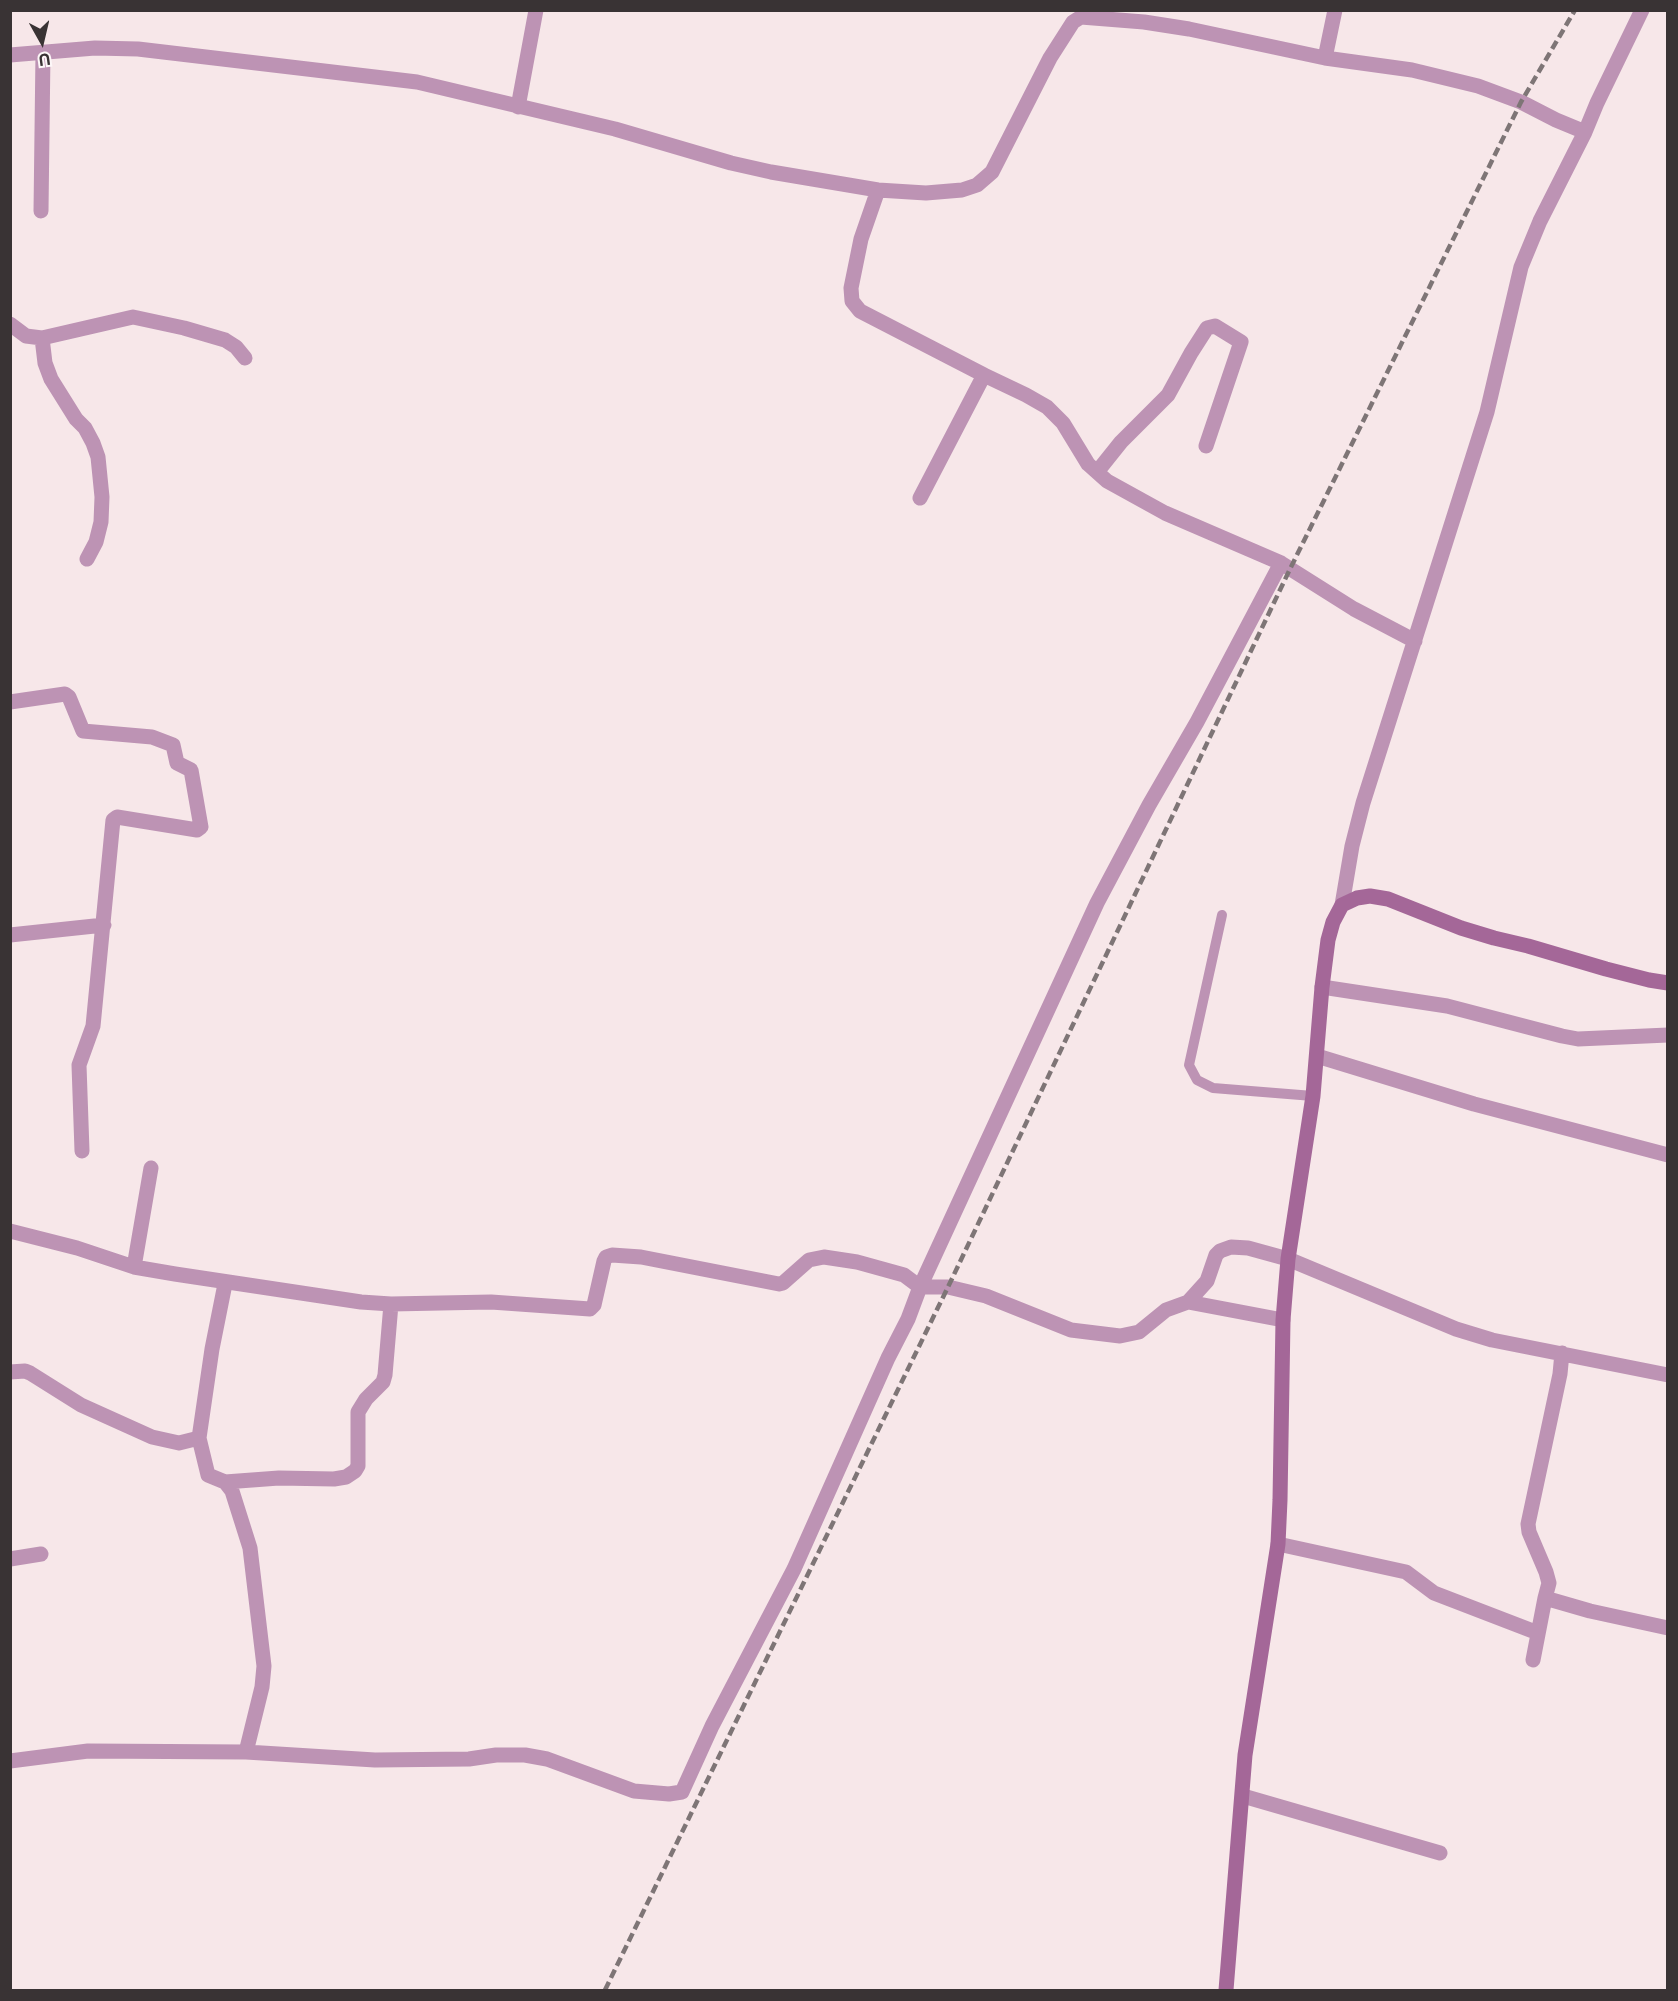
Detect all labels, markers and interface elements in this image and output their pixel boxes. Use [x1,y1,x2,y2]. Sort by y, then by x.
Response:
north arrow [12,12,72,72]
text: U [37,49,52,71]

